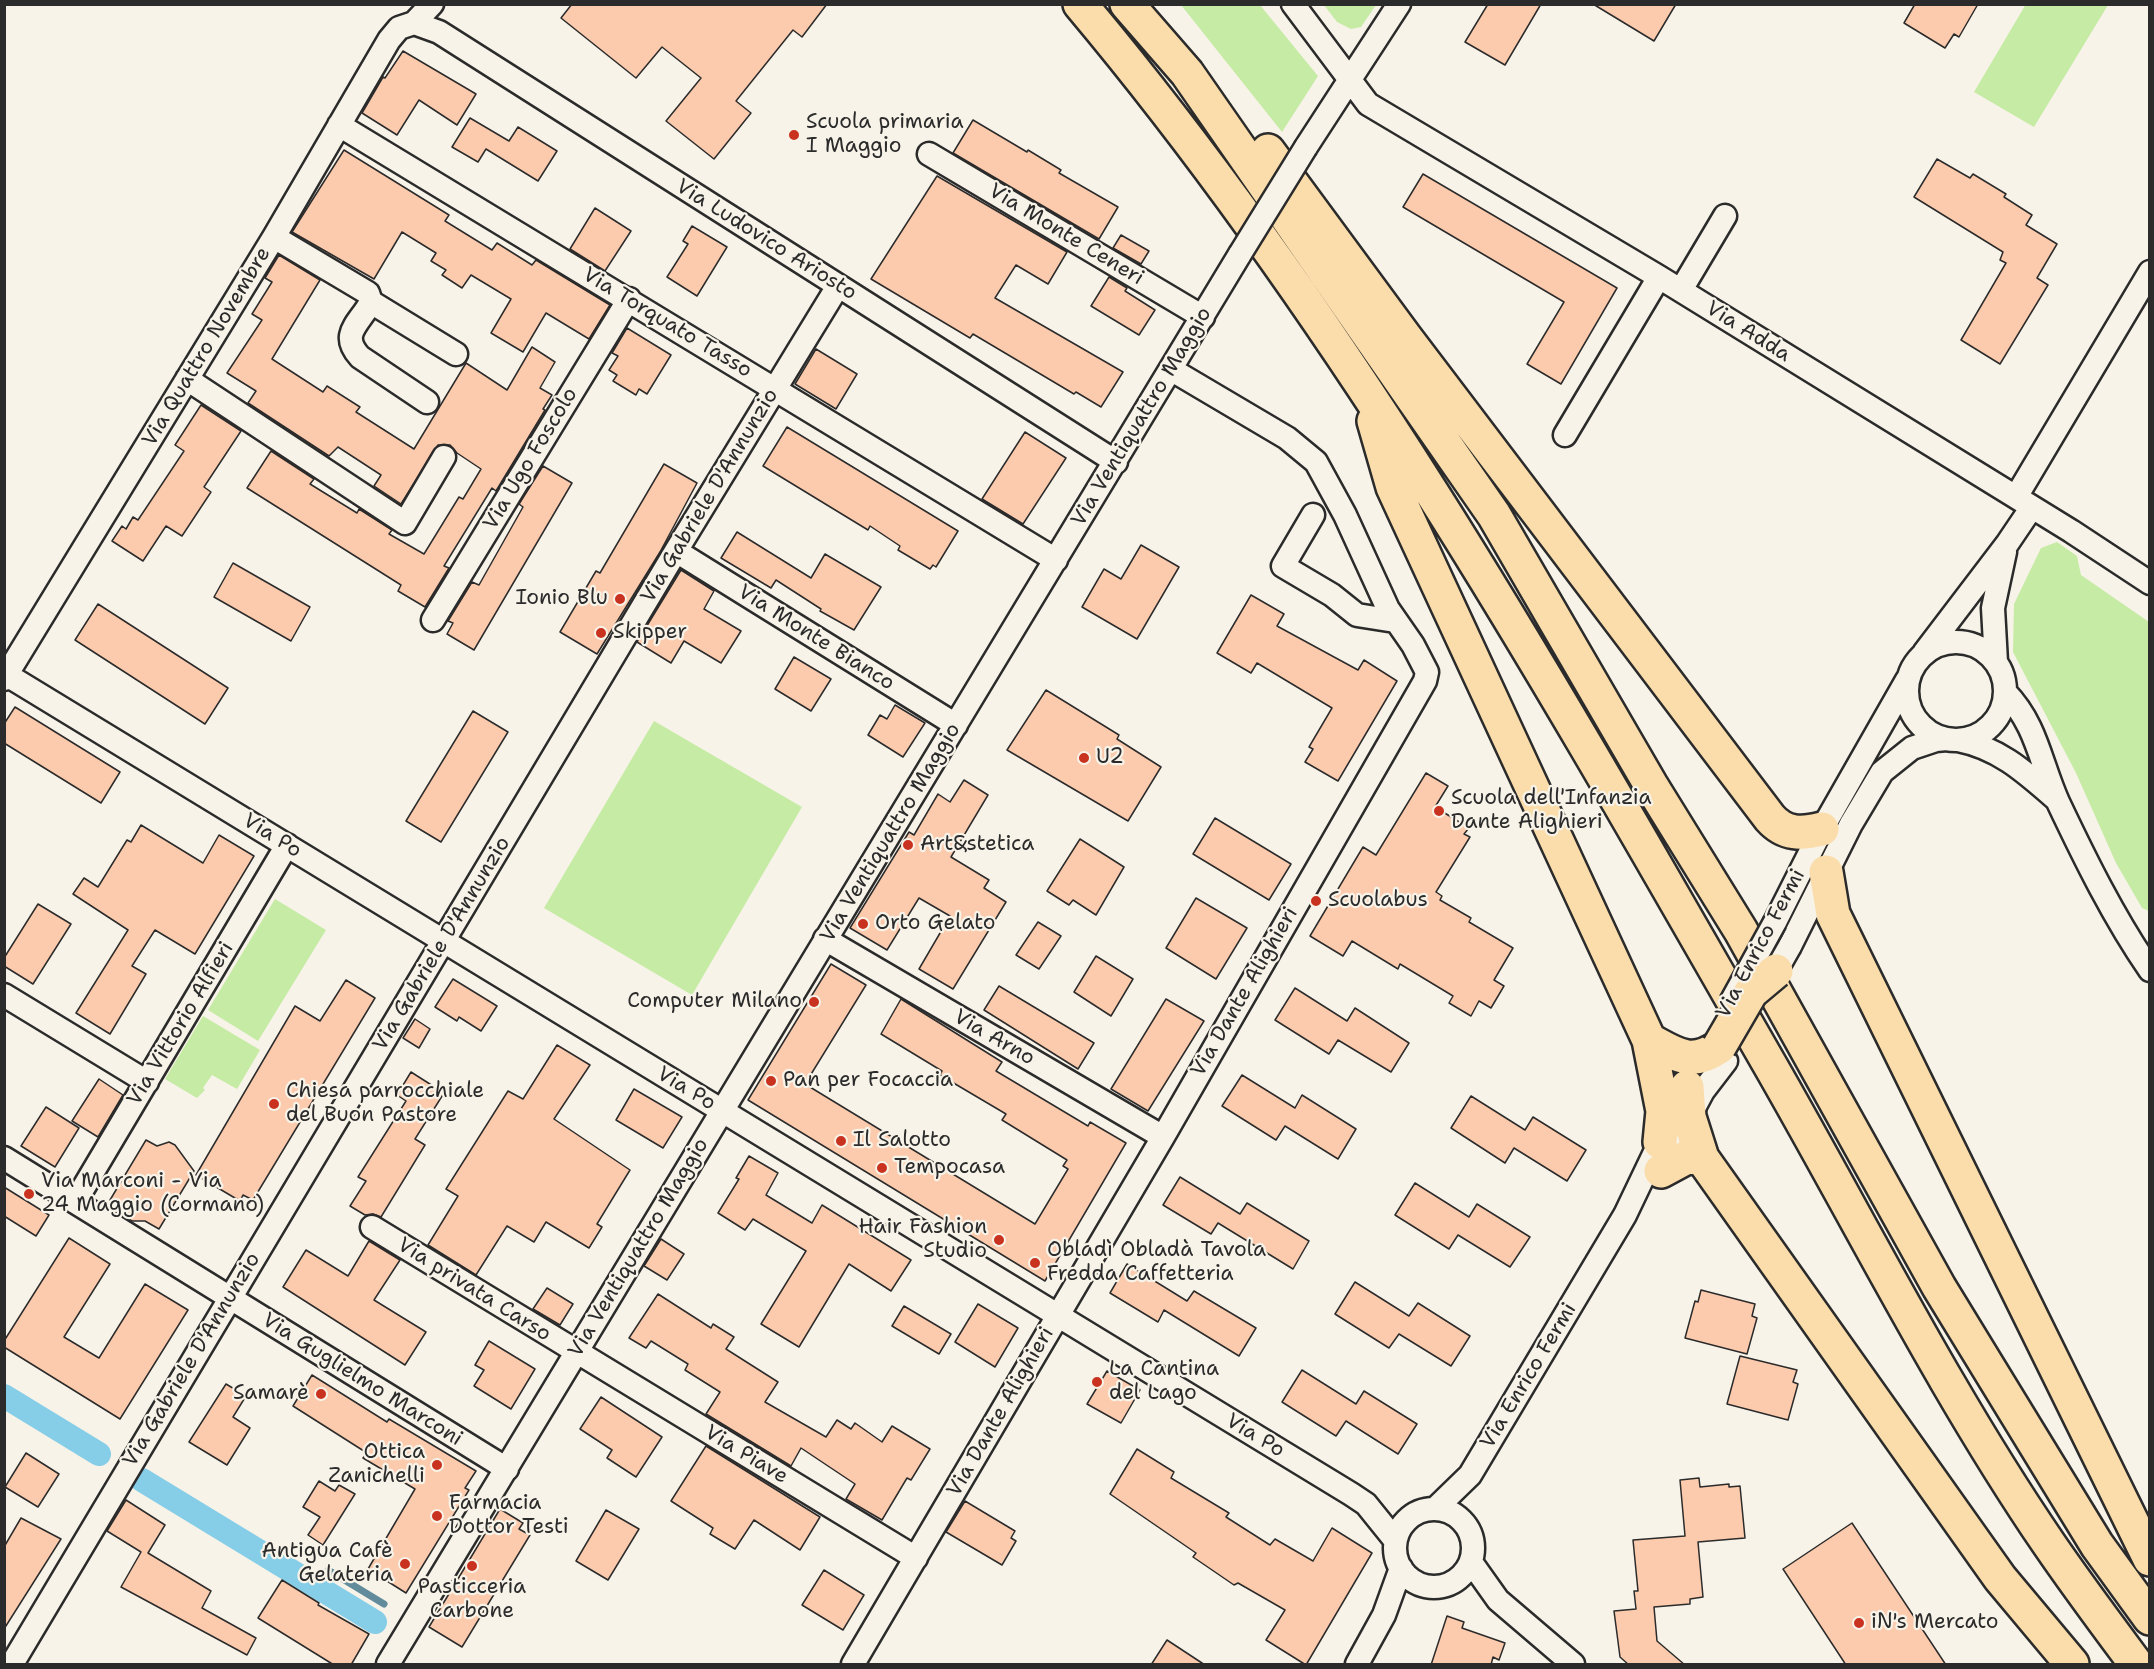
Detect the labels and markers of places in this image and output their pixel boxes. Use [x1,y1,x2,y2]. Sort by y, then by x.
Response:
place label: Scuola primaria I Maggio [806,110,963,160]
marker: Scuola primaria I Maggio [787,128,801,142]
place label: Ionio Blu [516,586,608,612]
marker: Ionio Blu [613,592,627,606]
place label: Skipper [613,620,687,646]
marker: Skipper [594,626,608,640]
place label: U2 [1096,745,1124,771]
marker: U2 [1077,751,1091,765]
place label: Scuola dell'Infanzia Dante Alighieri [1451,786,1652,836]
marker: Scuola dell'Infanzia Dante Alighieri [1432,804,1446,818]
place label: Art&stetica [920,832,1034,858]
marker: Art&stetica [901,838,915,852]
place label: Scuolabus [1328,888,1428,914]
marker: Scuolabus [1309,894,1323,908]
place label: Orto Gelato [875,911,995,937]
marker: Orto Gelato [856,917,870,931]
place label: Computer Milano [627,989,802,1015]
marker: Computer Milano [807,995,821,1009]
place label: Pan per Focaccia [783,1068,953,1094]
marker: Pan per Focaccia [764,1074,778,1088]
place label: Chiesa parrocchiale del Buon Pastore [286,1079,484,1129]
marker: Chiesa parrocchiale del Buon Pastore [267,1097,281,1111]
place label: Il Salotto [853,1128,951,1154]
marker: Il Salotto [834,1134,848,1148]
place label: Tempocasa [894,1155,1005,1181]
marker: Tempocasa [875,1161,889,1175]
place label: Via Marconi - Via 24 Maggio (Cormano) [41,1169,264,1219]
marker: Via Marconi - Via 24 Maggio (Cormano) [22,1187,36,1201]
place label: Hair Fashion Studio [858,1215,987,1265]
marker: Hair Fashion Studio [992,1233,1006,1247]
place label: Obladì Obladà Tavola Fredda Caffetteria [1047,1238,1266,1288]
marker: Obladì Obladà Tavola Fredda Caffetteria [1028,1256,1042,1270]
place label: La Cantina del Lago [1109,1357,1219,1407]
marker: La Cantina del Lago [1090,1375,1104,1389]
place label: Samarè [233,1381,309,1407]
marker: Samarè [314,1387,328,1401]
place label: Ottica Zanichelli [328,1440,425,1490]
marker: Ottica Zanichelli [430,1458,444,1472]
place label: Farmacia Dottor Testi [449,1491,569,1541]
marker: Farmacia Dottor Testi [430,1509,444,1523]
place label: Antigua Cafè Gelateria [262,1539,393,1589]
marker: Antigua Cafè Gelateria [398,1557,412,1571]
marker: Pasticceria Carbone [465,1559,479,1573]
place label: Pasticceria Carbone [418,1575,526,1625]
place label: iN's Mercato [1871,1610,1998,1636]
marker: iN's Mercato [1852,1616,1866,1630]

